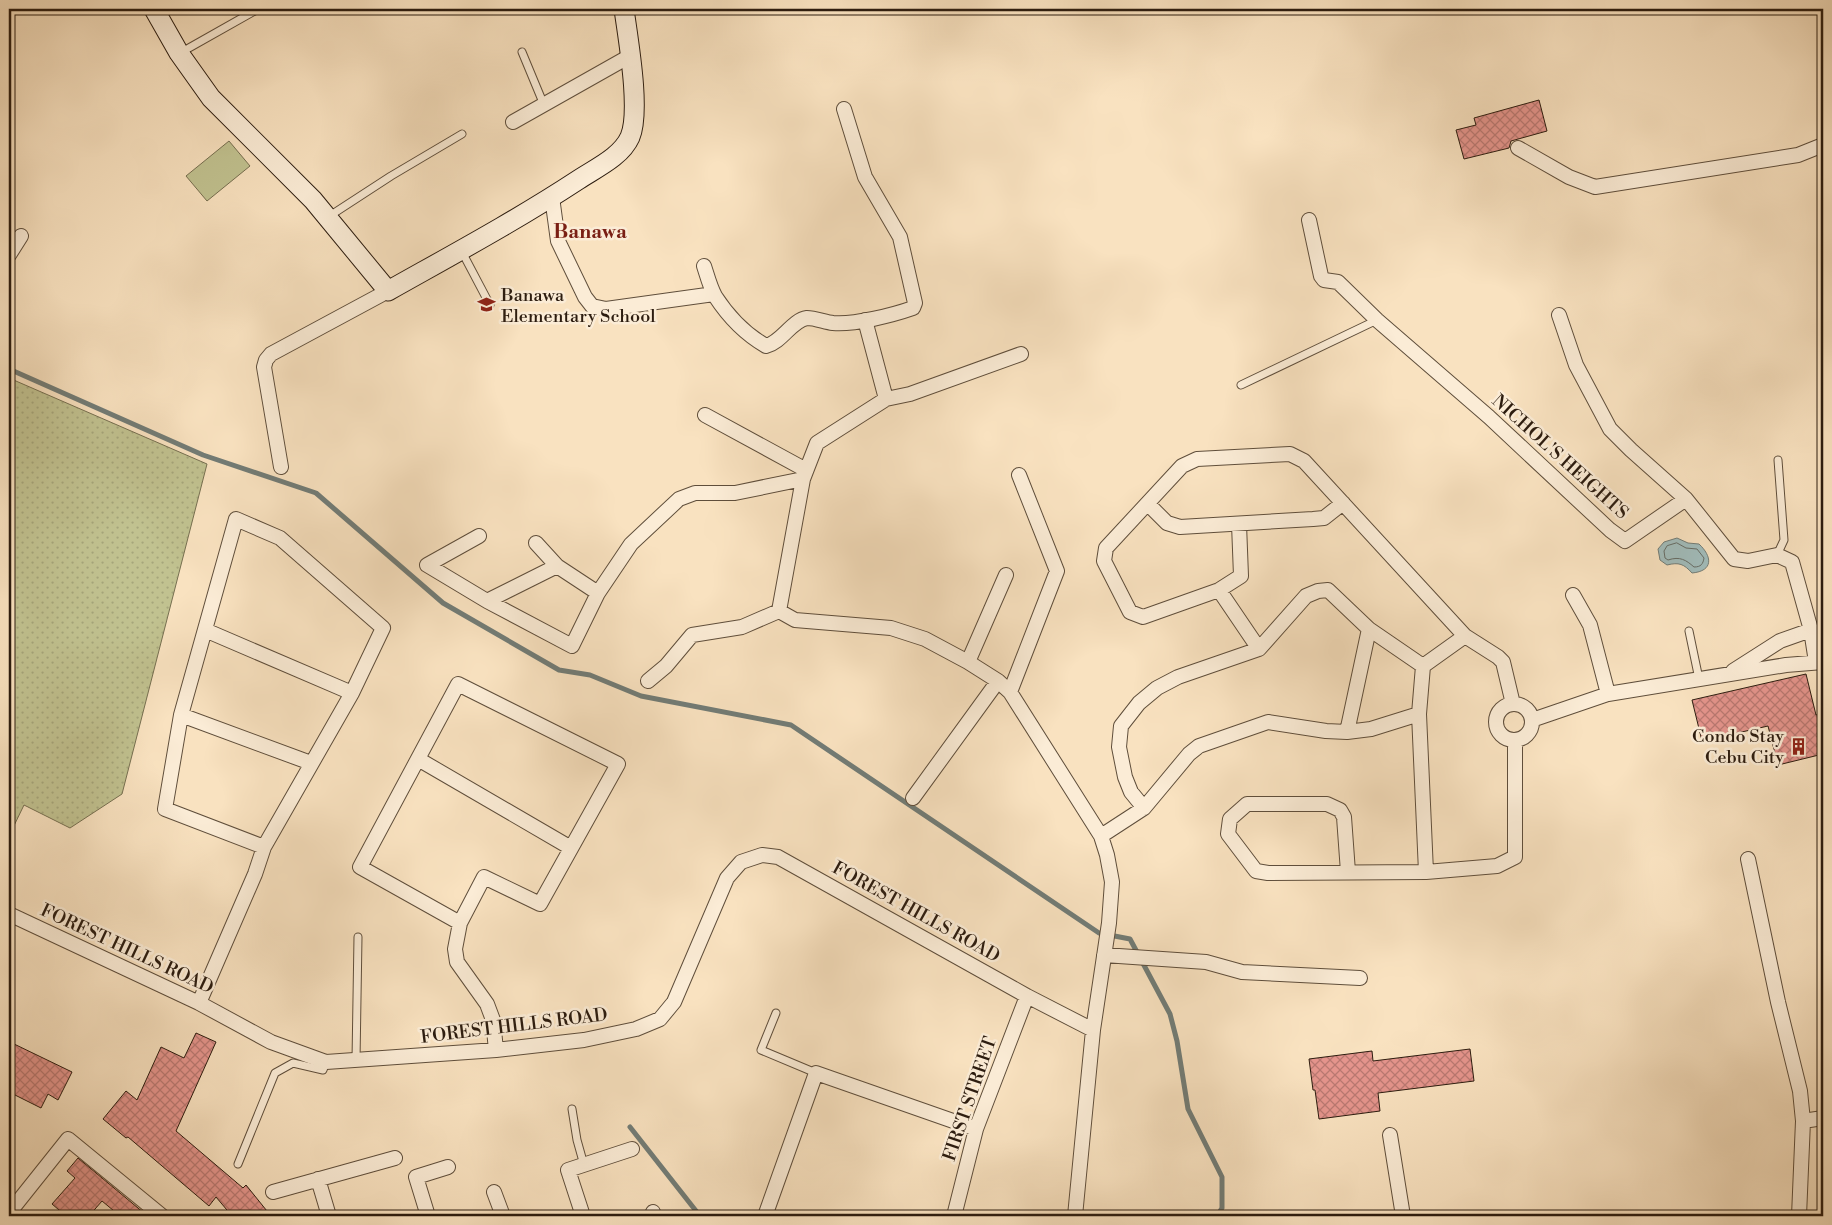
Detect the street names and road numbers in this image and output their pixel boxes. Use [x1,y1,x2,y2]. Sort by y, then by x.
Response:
street label: NICHOL'S HEIGHTS [1487,390,1633,524]
street label: FOREST HILLS ROAD [828,856,1004,968]
street label: FOREST HILLS ROAD [37,899,217,999]
street label: FOREST HILLS ROAD [419,1003,609,1049]
street label: FIRST STREET [938,1033,1002,1164]

